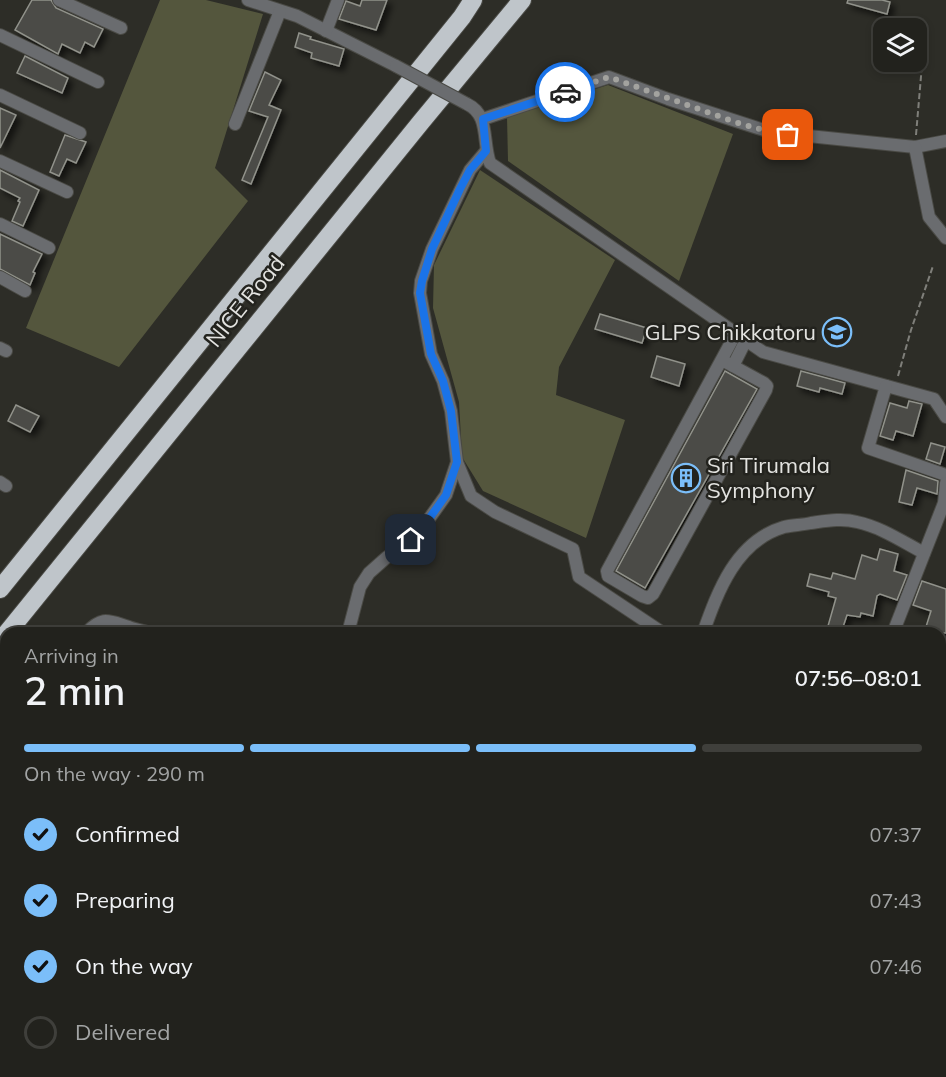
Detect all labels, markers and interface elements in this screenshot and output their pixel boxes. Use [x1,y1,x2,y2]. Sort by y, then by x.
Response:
map controls [873,18,927,72]
button: layers [873,18,927,72]
courier [535,62,595,122]
icon: car [549,76,582,109]
pin [762,109,813,160]
icon: bag [771,118,804,151]
street label: NICE Road [200,250,290,352]
school or university icon: GLPS Chikkatoru [821,316,853,348]
place label: GLPS Chikkatoru [644,318,816,346]
place label: Sri Tirumala Symphony [707,451,830,504]
building icon: Sri Tirumala Symphony [670,462,702,494]
pin [385,514,436,565]
icon: home [394,523,427,556]
text: Arriving in [24,643,119,668]
text: 07:56–08:01 [795,664,922,692]
text: 2 min [24,666,125,715]
text: On the way · 290 m [24,761,205,786]
icon: check [24,818,57,851]
text: Confirmed [75,820,180,848]
text: 07:37 [869,822,922,847]
icon: check [24,884,57,917]
text: Preparing [75,886,175,914]
text: 07:43 [869,888,922,913]
icon: check [24,950,57,983]
text: On the way [75,952,193,980]
text: 07:46 [869,954,922,979]
text: Delivered [75,1018,170,1046]

